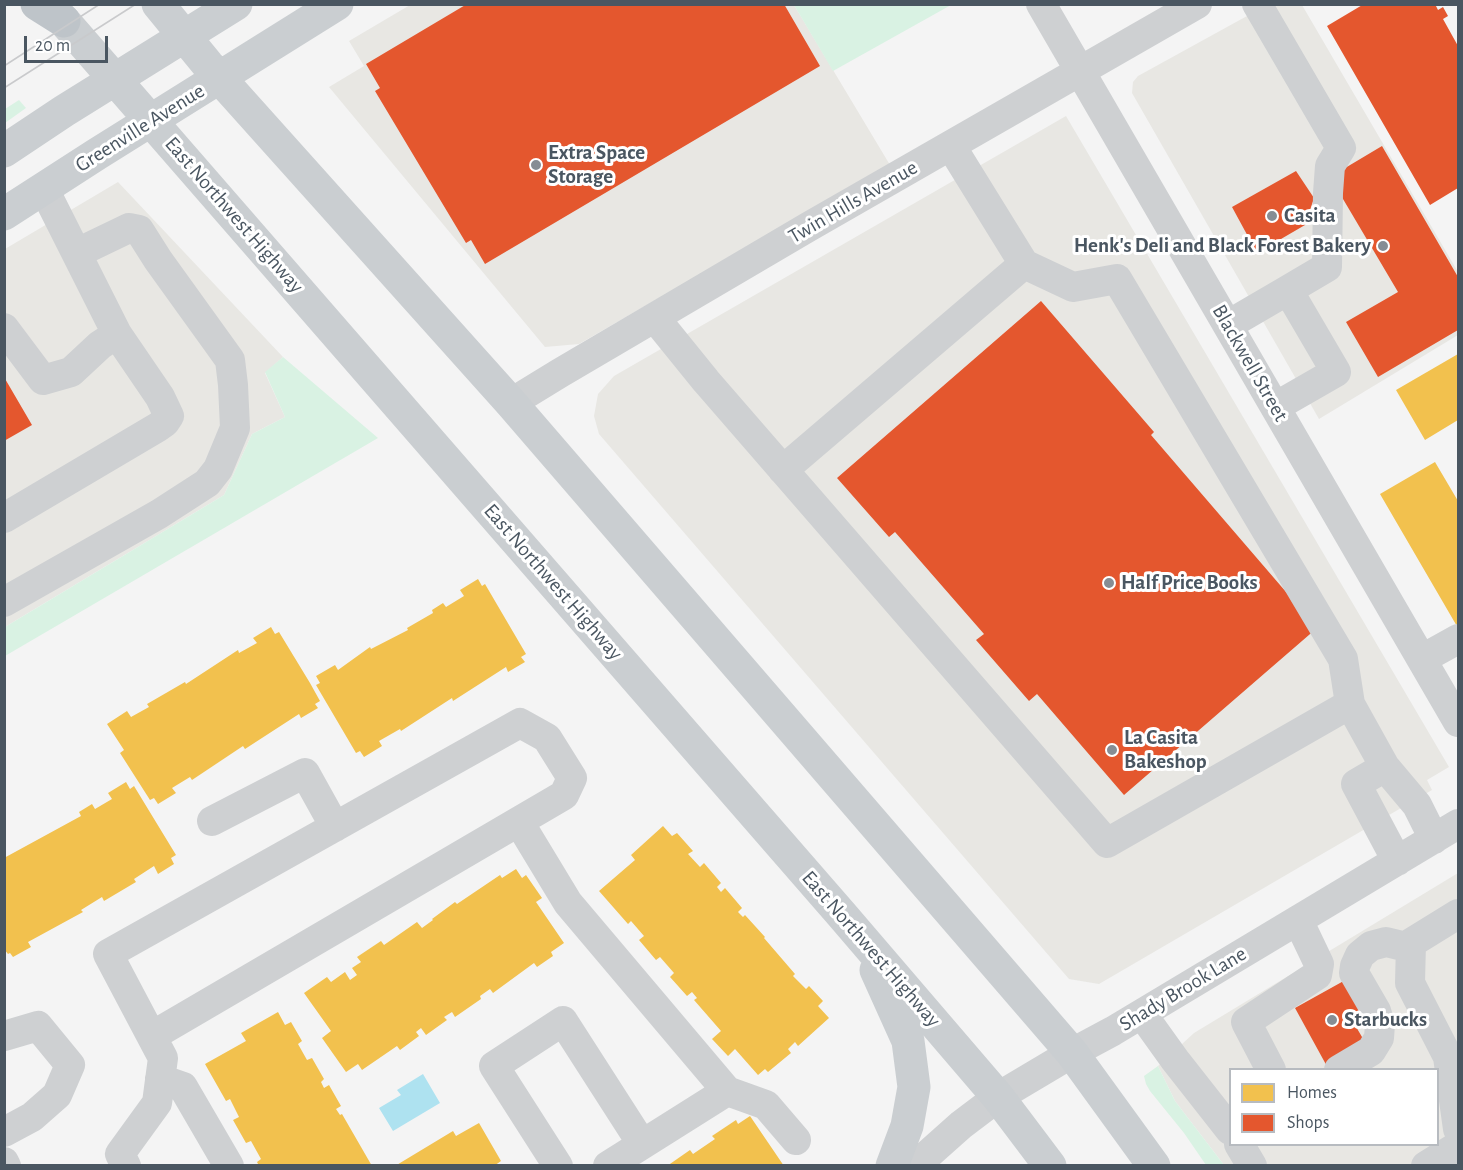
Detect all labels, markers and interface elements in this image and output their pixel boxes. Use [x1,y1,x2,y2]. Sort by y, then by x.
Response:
scale bar [27,24,111,62]
text: 20 m [35,37,70,55]
street label: Greenville Avenue [71,78,209,178]
street label: East Northwest Highway [159,132,309,298]
place label: Extra Space Storage [548,140,645,190]
street label: Twin Hills Avenue [784,155,922,249]
marker: Extra Space Storage [529,158,543,172]
place label: Casita [1284,203,1336,229]
marker: Casita [1265,209,1279,223]
place label: Henk's Deli and Black Forest Bakery [1074,233,1371,259]
marker: Henk's Deli and Black Forest Bakery [1376,239,1390,253]
street label: Blackwell Street [1206,300,1294,426]
street label: East Northwest Highway [478,499,628,665]
place label: Half Price Books [1121,570,1258,596]
marker: Half Price Books [1102,576,1116,590]
place label: La Casita Bakeshop [1124,725,1207,775]
marker: La Casita Bakeshop [1105,743,1119,757]
street label: East Northwest Highway [796,866,946,1032]
street label: Shady Brook Lane [1115,941,1251,1037]
place label: Starbucks [1344,1007,1427,1033]
marker: Starbucks [1325,1013,1339,1027]
legend [1229,1068,1439,1146]
text: Homes [1287,1084,1337,1102]
text: Shops [1287,1114,1329,1132]

